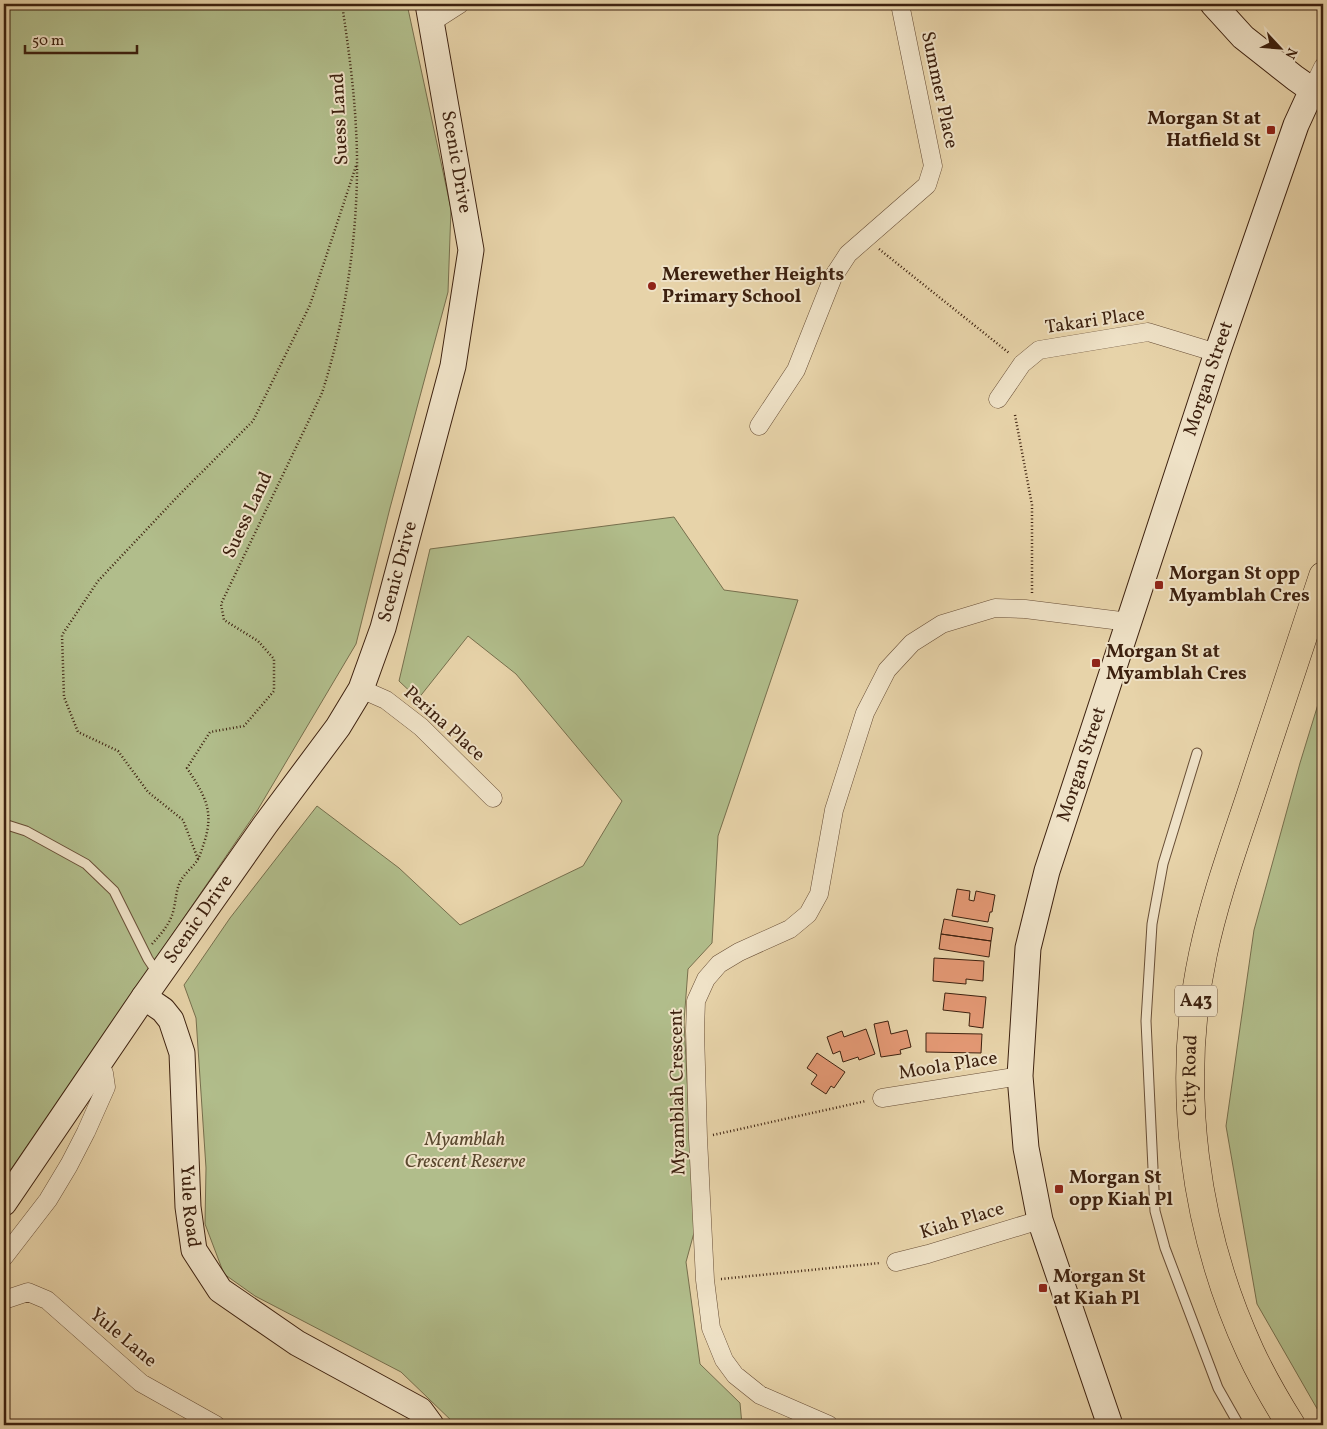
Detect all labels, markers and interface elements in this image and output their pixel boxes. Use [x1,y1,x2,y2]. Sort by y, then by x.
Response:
scale bar [25,22,138,54]
north arrow [1254,22,1304,72]
street label: Summer Place [914,29,964,151]
text: 50 m [32,31,64,52]
text: N [1280,44,1301,62]
street label: Suess Land [325,72,355,166]
place label: Morgan St at Hatfield St [1147,106,1261,154]
street label: Scenic Drive [434,109,478,215]
marker: Morgan St at Hatfield St [1265,124,1277,136]
place label: Merewether Heights Primary School [662,262,844,310]
marker: Merewether Heights Primary School [646,280,658,292]
street label: Takari Place [1043,301,1147,341]
street label: Morgan Street [1178,317,1240,439]
street label: Suess Land [217,468,279,562]
street label: Scenic Drive [372,518,424,625]
place label: Morgan St opp Myamblah Cres [1169,561,1310,609]
marker: Morgan St opp Myamblah Cres [1153,579,1165,591]
place label: Morgan St at Myamblah Cres [1106,639,1247,687]
marker: Morgan St at Myamblah Cres [1090,657,1102,669]
street label: Perina Place [398,680,490,768]
street label: Morgan Street [1051,703,1113,825]
street label: Scenic Drive [158,869,239,969]
road number: A43 [1175,986,1217,1016]
street label: Myamblah Crescent [664,1008,692,1176]
street label: City Road [1177,1034,1205,1117]
street label: Moola Place [897,1045,999,1087]
park label: Myamblah Crescent Reserve [405,1127,525,1175]
street label: Yule Road [173,1164,207,1249]
place label: Morgan St opp Kiah Pl [1069,1165,1173,1213]
marker: Morgan St opp Kiah Pl [1053,1183,1065,1195]
street label: Kiah Place [917,1196,1007,1246]
place label: Morgan St at Kiah Pl [1053,1264,1146,1312]
marker: Morgan St at Kiah Pl [1037,1282,1049,1294]
street label: Yule Lane [84,1302,162,1374]

